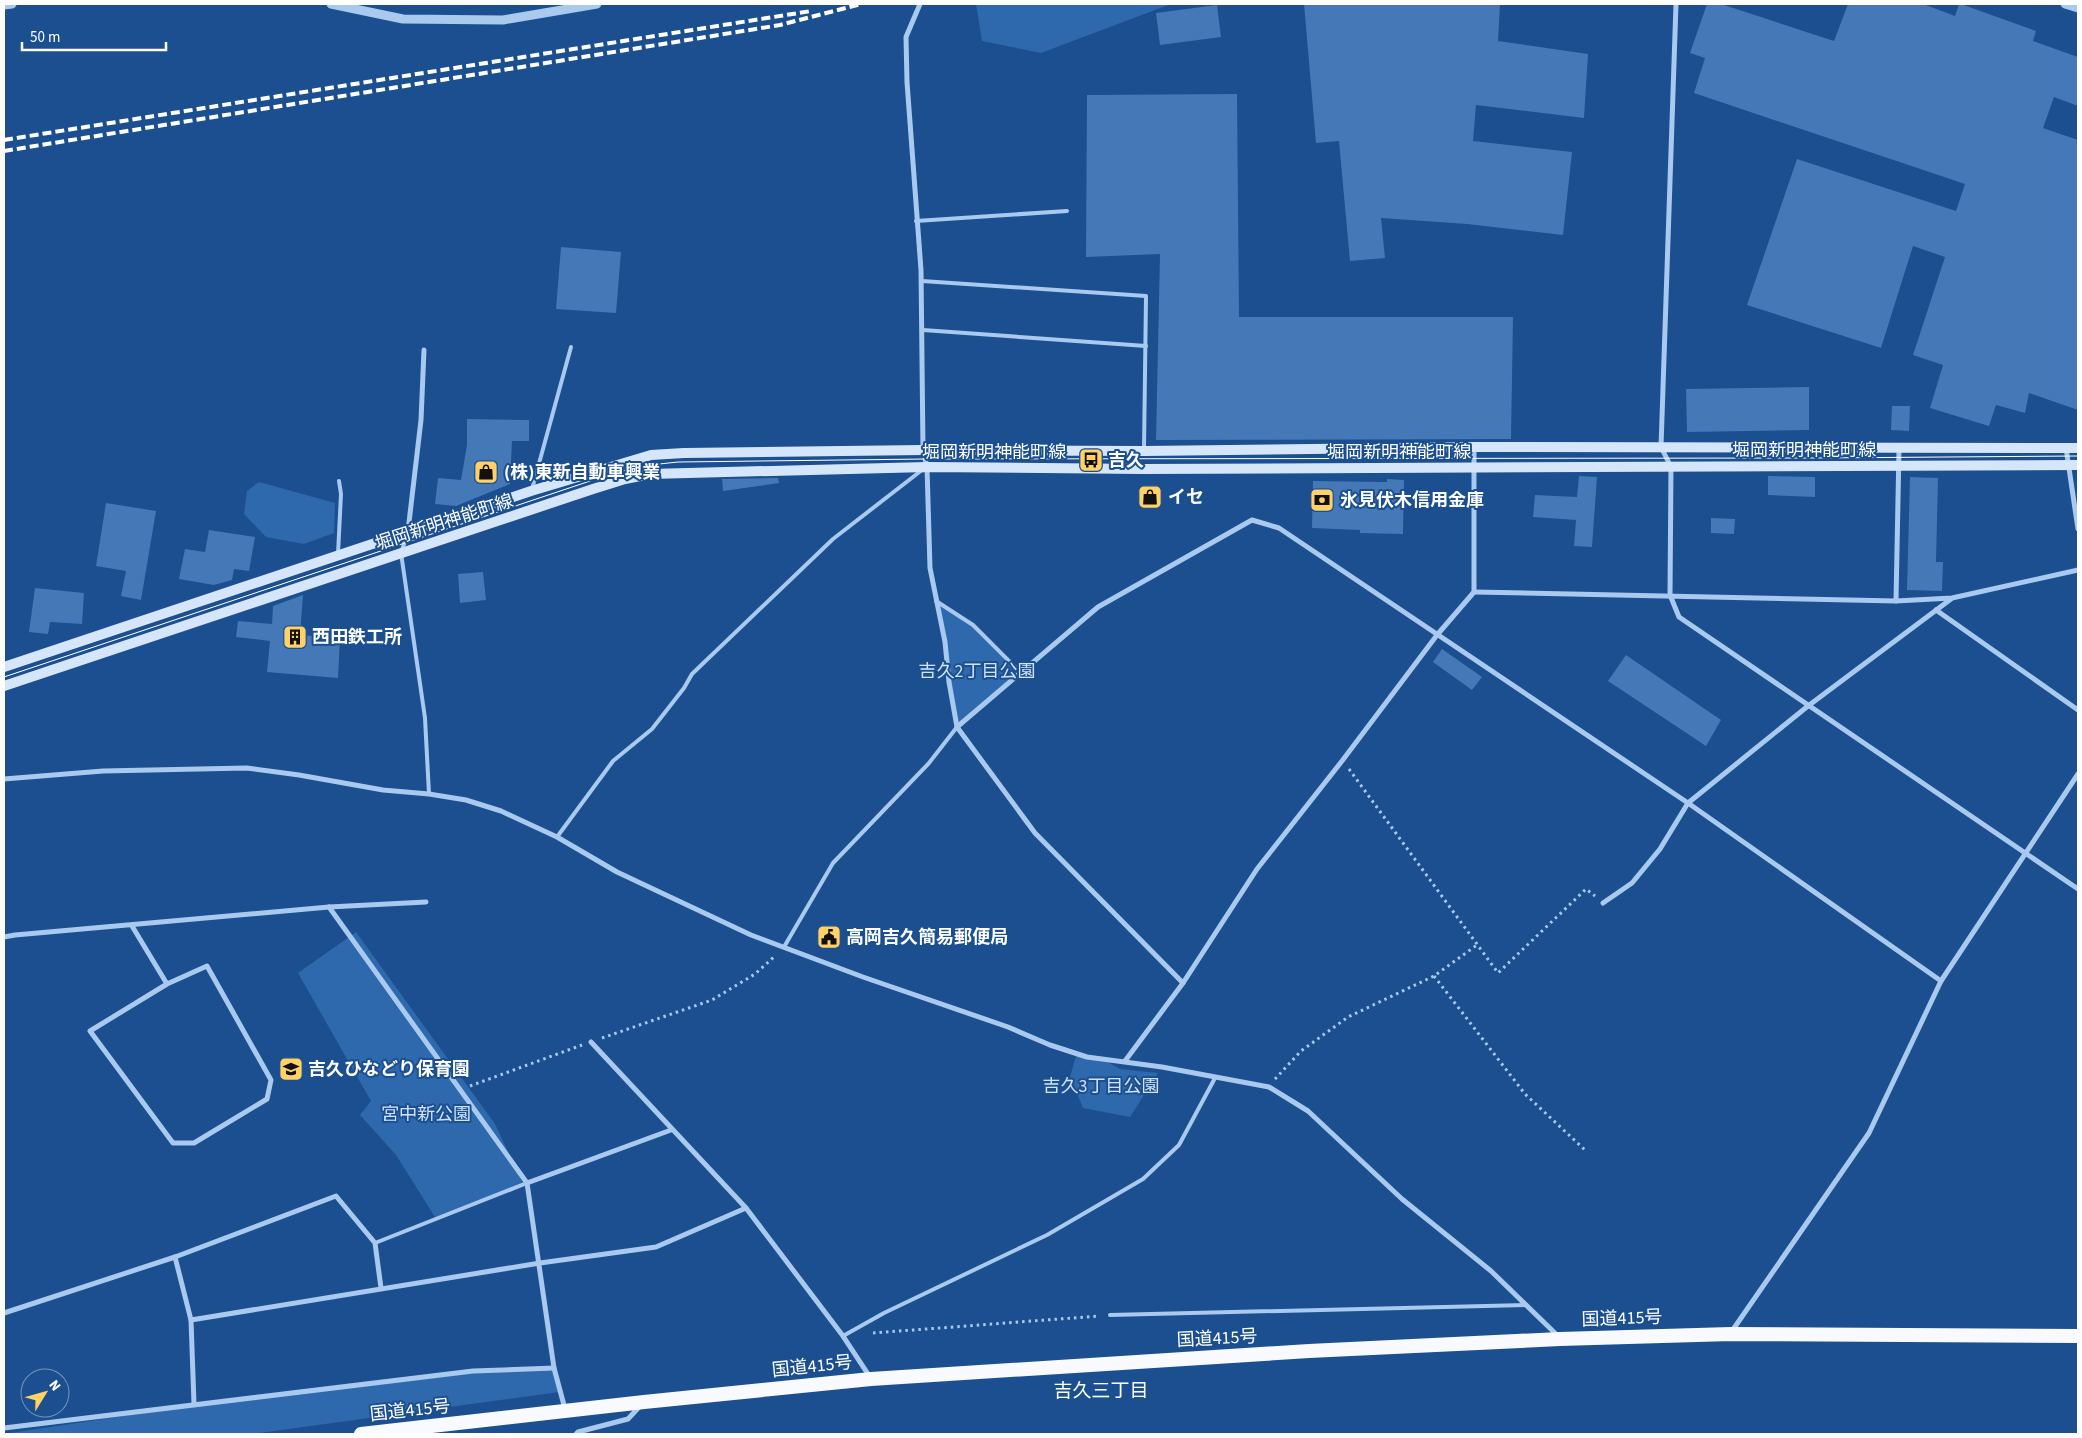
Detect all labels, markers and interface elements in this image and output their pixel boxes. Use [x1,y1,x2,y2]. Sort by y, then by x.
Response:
scale bar [22,20,166,52]
text: 50 m [30,27,60,48]
street label: 堀岡新明神能町線 [1732,438,1876,463]
street label: 堀岡新明神能町線 [922,440,1066,465]
street label: 堀岡新明神能町線 [1327,440,1471,465]
bus stop icon: 吉久 [1078,447,1104,473]
place label: 吉久 [1108,448,1144,473]
shop icon: (株)東新自動車興業 [473,459,499,485]
place label: (株)東新自動車興業 [504,460,660,485]
shop icon: イセ [1137,484,1163,510]
place label: イセ [1168,485,1204,510]
bank icon: 氷見伏木信用金庫 [1309,487,1335,513]
street label: 堀岡新明神能町線 [372,488,516,557]
place label: 氷見伏木信用金庫 [1340,488,1484,513]
building icon: 西田鉄工所 [282,624,308,650]
place label: 西田鉄工所 [312,625,402,650]
park label: 吉久2丁目公園 [919,659,1035,684]
public building icon: 高岡吉久簡易郵便局 [816,924,842,950]
place label: 高岡吉久簡易郵便局 [846,925,1008,950]
school or university icon: 吉久ひなどり保育園 [278,1056,304,1082]
place label: 吉久ひなどり保育園 [308,1057,470,1082]
park label: 吉久3丁目公園 [1043,1074,1159,1099]
park label: 宮中新公園 [381,1102,471,1127]
street label: 国道415号 [1581,1305,1663,1332]
street label: 国道415号 [1176,1324,1258,1353]
street label: 国道415号 [771,1350,854,1383]
north arrow [20,1368,70,1418]
text: N [44,1376,65,1396]
district label: 吉久三丁目 [1053,1378,1149,1405]
street label: 国道415号 [369,1394,452,1427]

